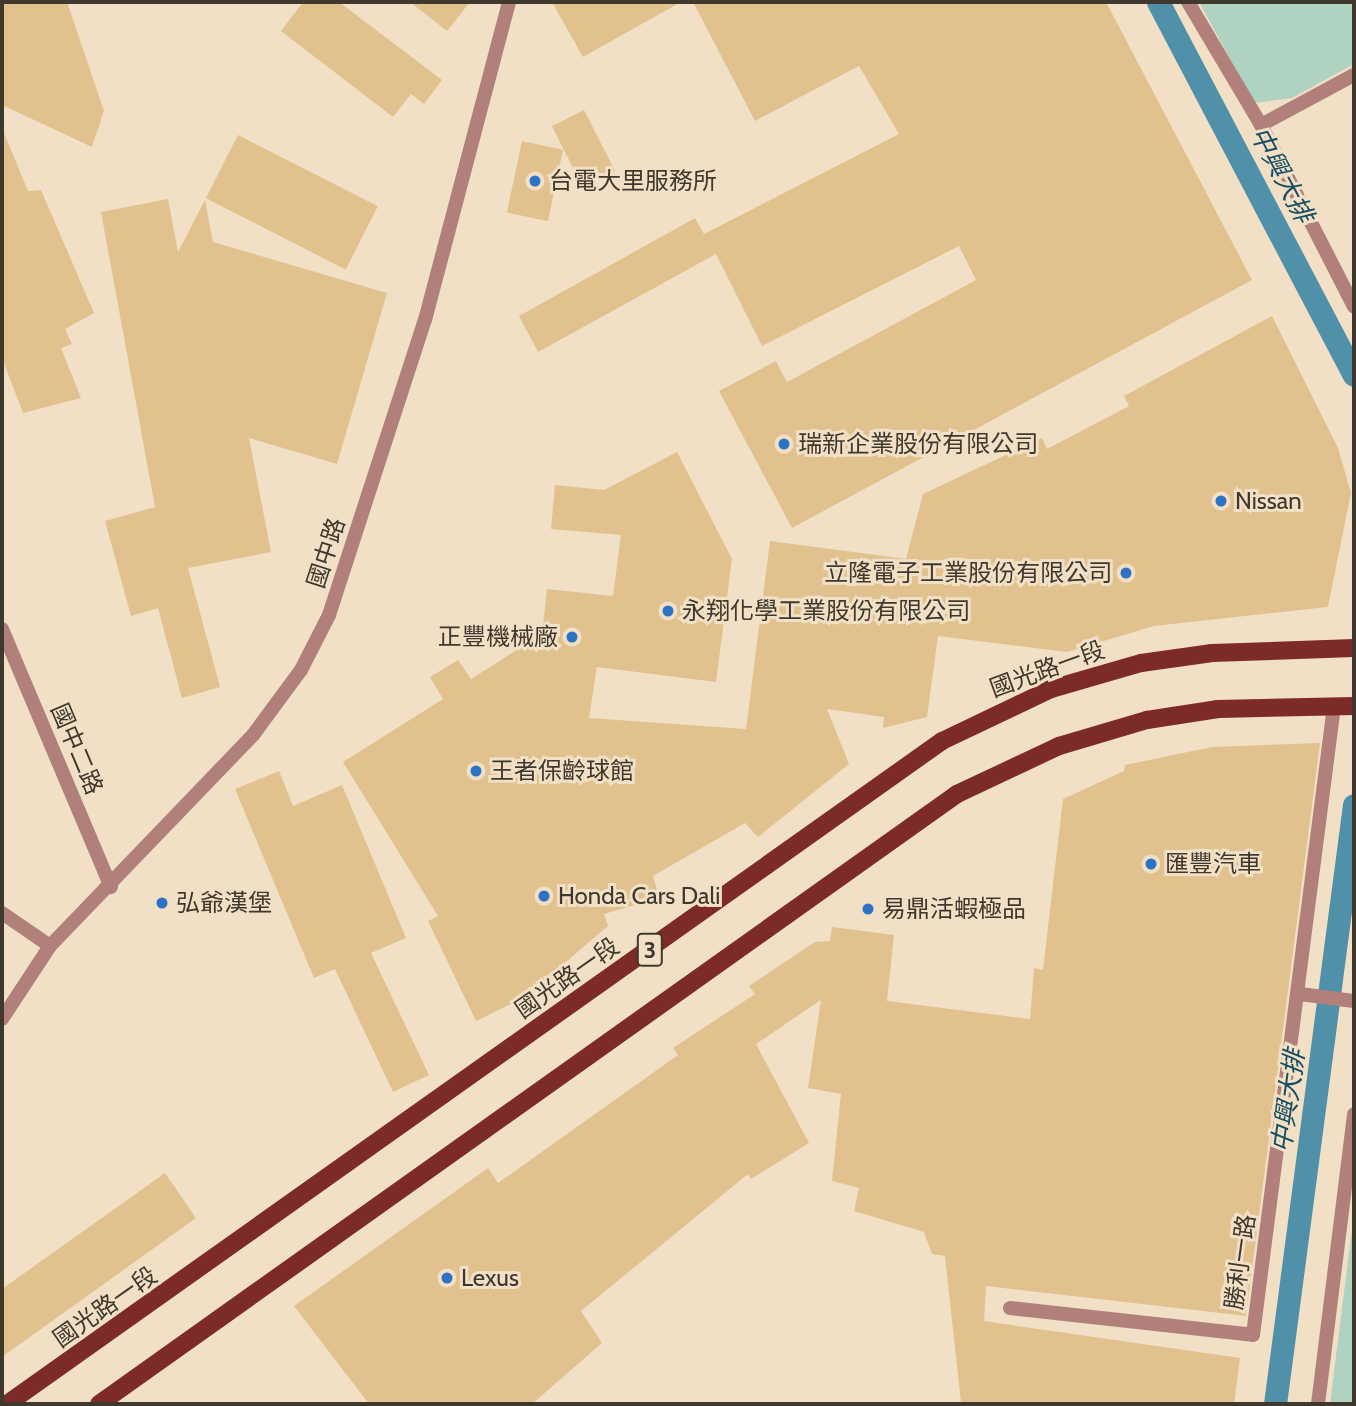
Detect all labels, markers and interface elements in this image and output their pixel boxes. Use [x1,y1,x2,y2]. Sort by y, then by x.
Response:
water label: 中興大排 [1243,122,1319,228]
place label: 台電大里服務所 [549,167,717,195]
marker: 台電大里服務所 [527,173,543,189]
place label: 瑞新企業股份有限公司 [798,430,1038,458]
marker: 瑞新企業股份有限公司 [776,436,792,452]
place label: Nissan [1235,487,1302,515]
marker: Nissan [1213,493,1229,509]
street label: 國中路 [301,514,351,592]
place label: 立隆電子工業股份有限公司 [824,559,1112,587]
marker: 立隆電子工業股份有限公司 [1118,565,1134,581]
place label: 永翔化學工業股份有限公司 [682,597,970,625]
marker: 永翔化學工業股份有限公司 [660,603,676,619]
place label: 正豐機械廠 [438,623,558,651]
marker: 正豐機械廠 [564,629,580,645]
street label: 國光路一段 [986,635,1108,703]
street label: 國中二路 [45,699,109,799]
place label: 王者保齡球館 [490,757,634,785]
marker: 王者保齡球館 [468,763,484,779]
place label: 匯豐汽車 [1165,850,1261,878]
marker: 匯豐汽車 [1143,856,1159,872]
place label: Honda Cars Dali [558,882,720,910]
marker: Honda Cars Dali [536,888,552,904]
place label: 弘爺漢堡 [176,889,272,917]
marker: 弘爺漢堡 [154,895,170,911]
place label: 易鼎活蝦極品 [882,895,1026,923]
marker: 易鼎活蝦極品 [860,901,876,917]
road number: 3 [636,931,664,970]
street label: 國光路一段 [510,932,624,1024]
water label: 中興大排 [1266,1047,1312,1155]
street label: 勝利一路 [1219,1212,1261,1312]
street label: 國光路一段 [48,1261,162,1353]
place label: Lexus [461,1264,519,1292]
marker: Lexus [439,1270,455,1286]

